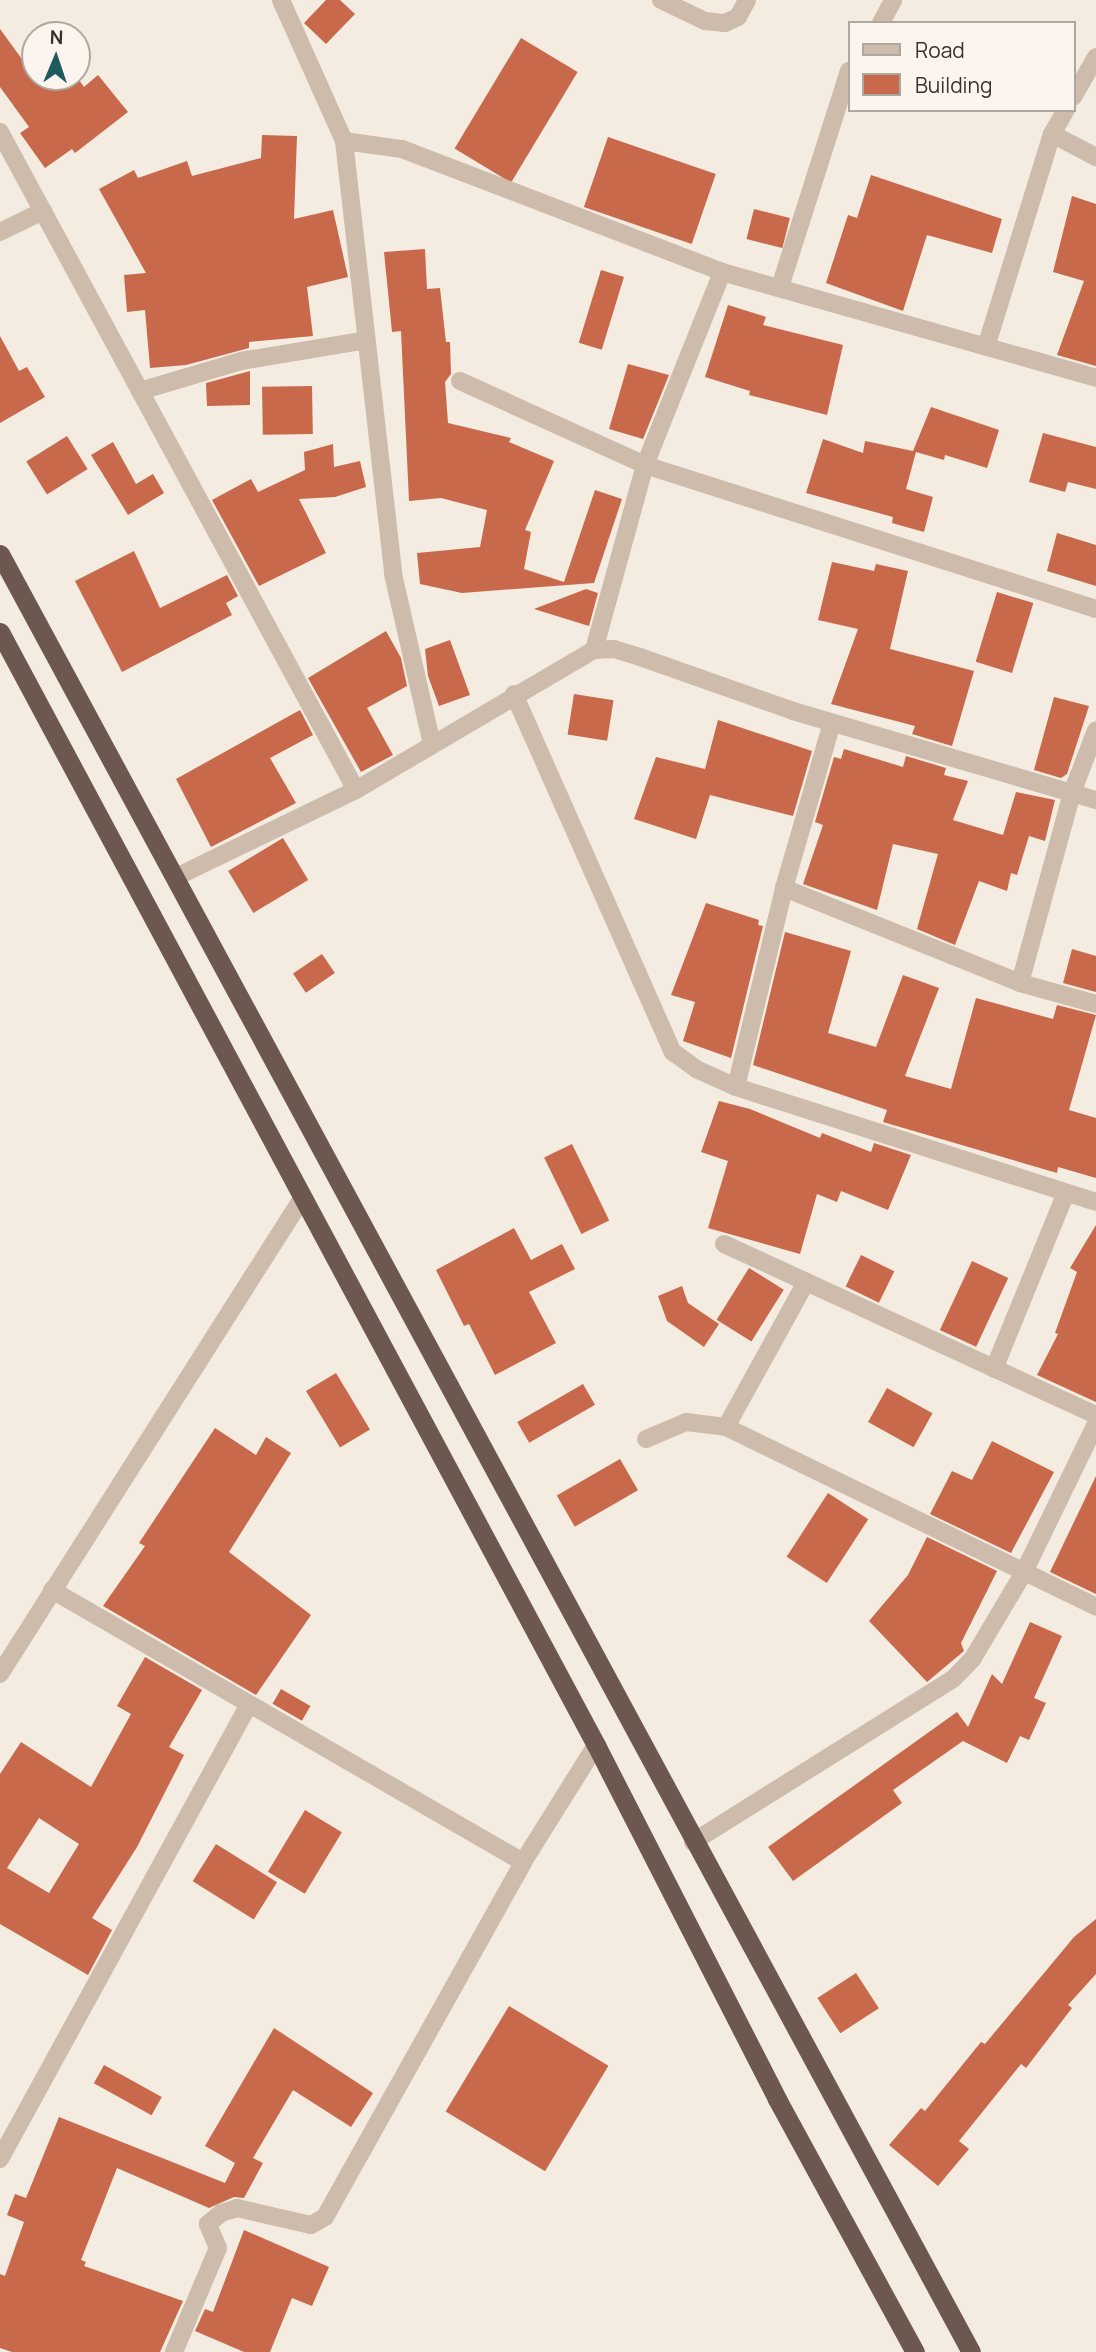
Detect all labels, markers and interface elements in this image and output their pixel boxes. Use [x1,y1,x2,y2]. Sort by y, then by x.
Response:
north arrow [21,21,91,91]
legend [848,21,1075,112]
text: N [49,24,64,50]
text: Road [915,36,965,64]
text: Building [915,71,992,99]

